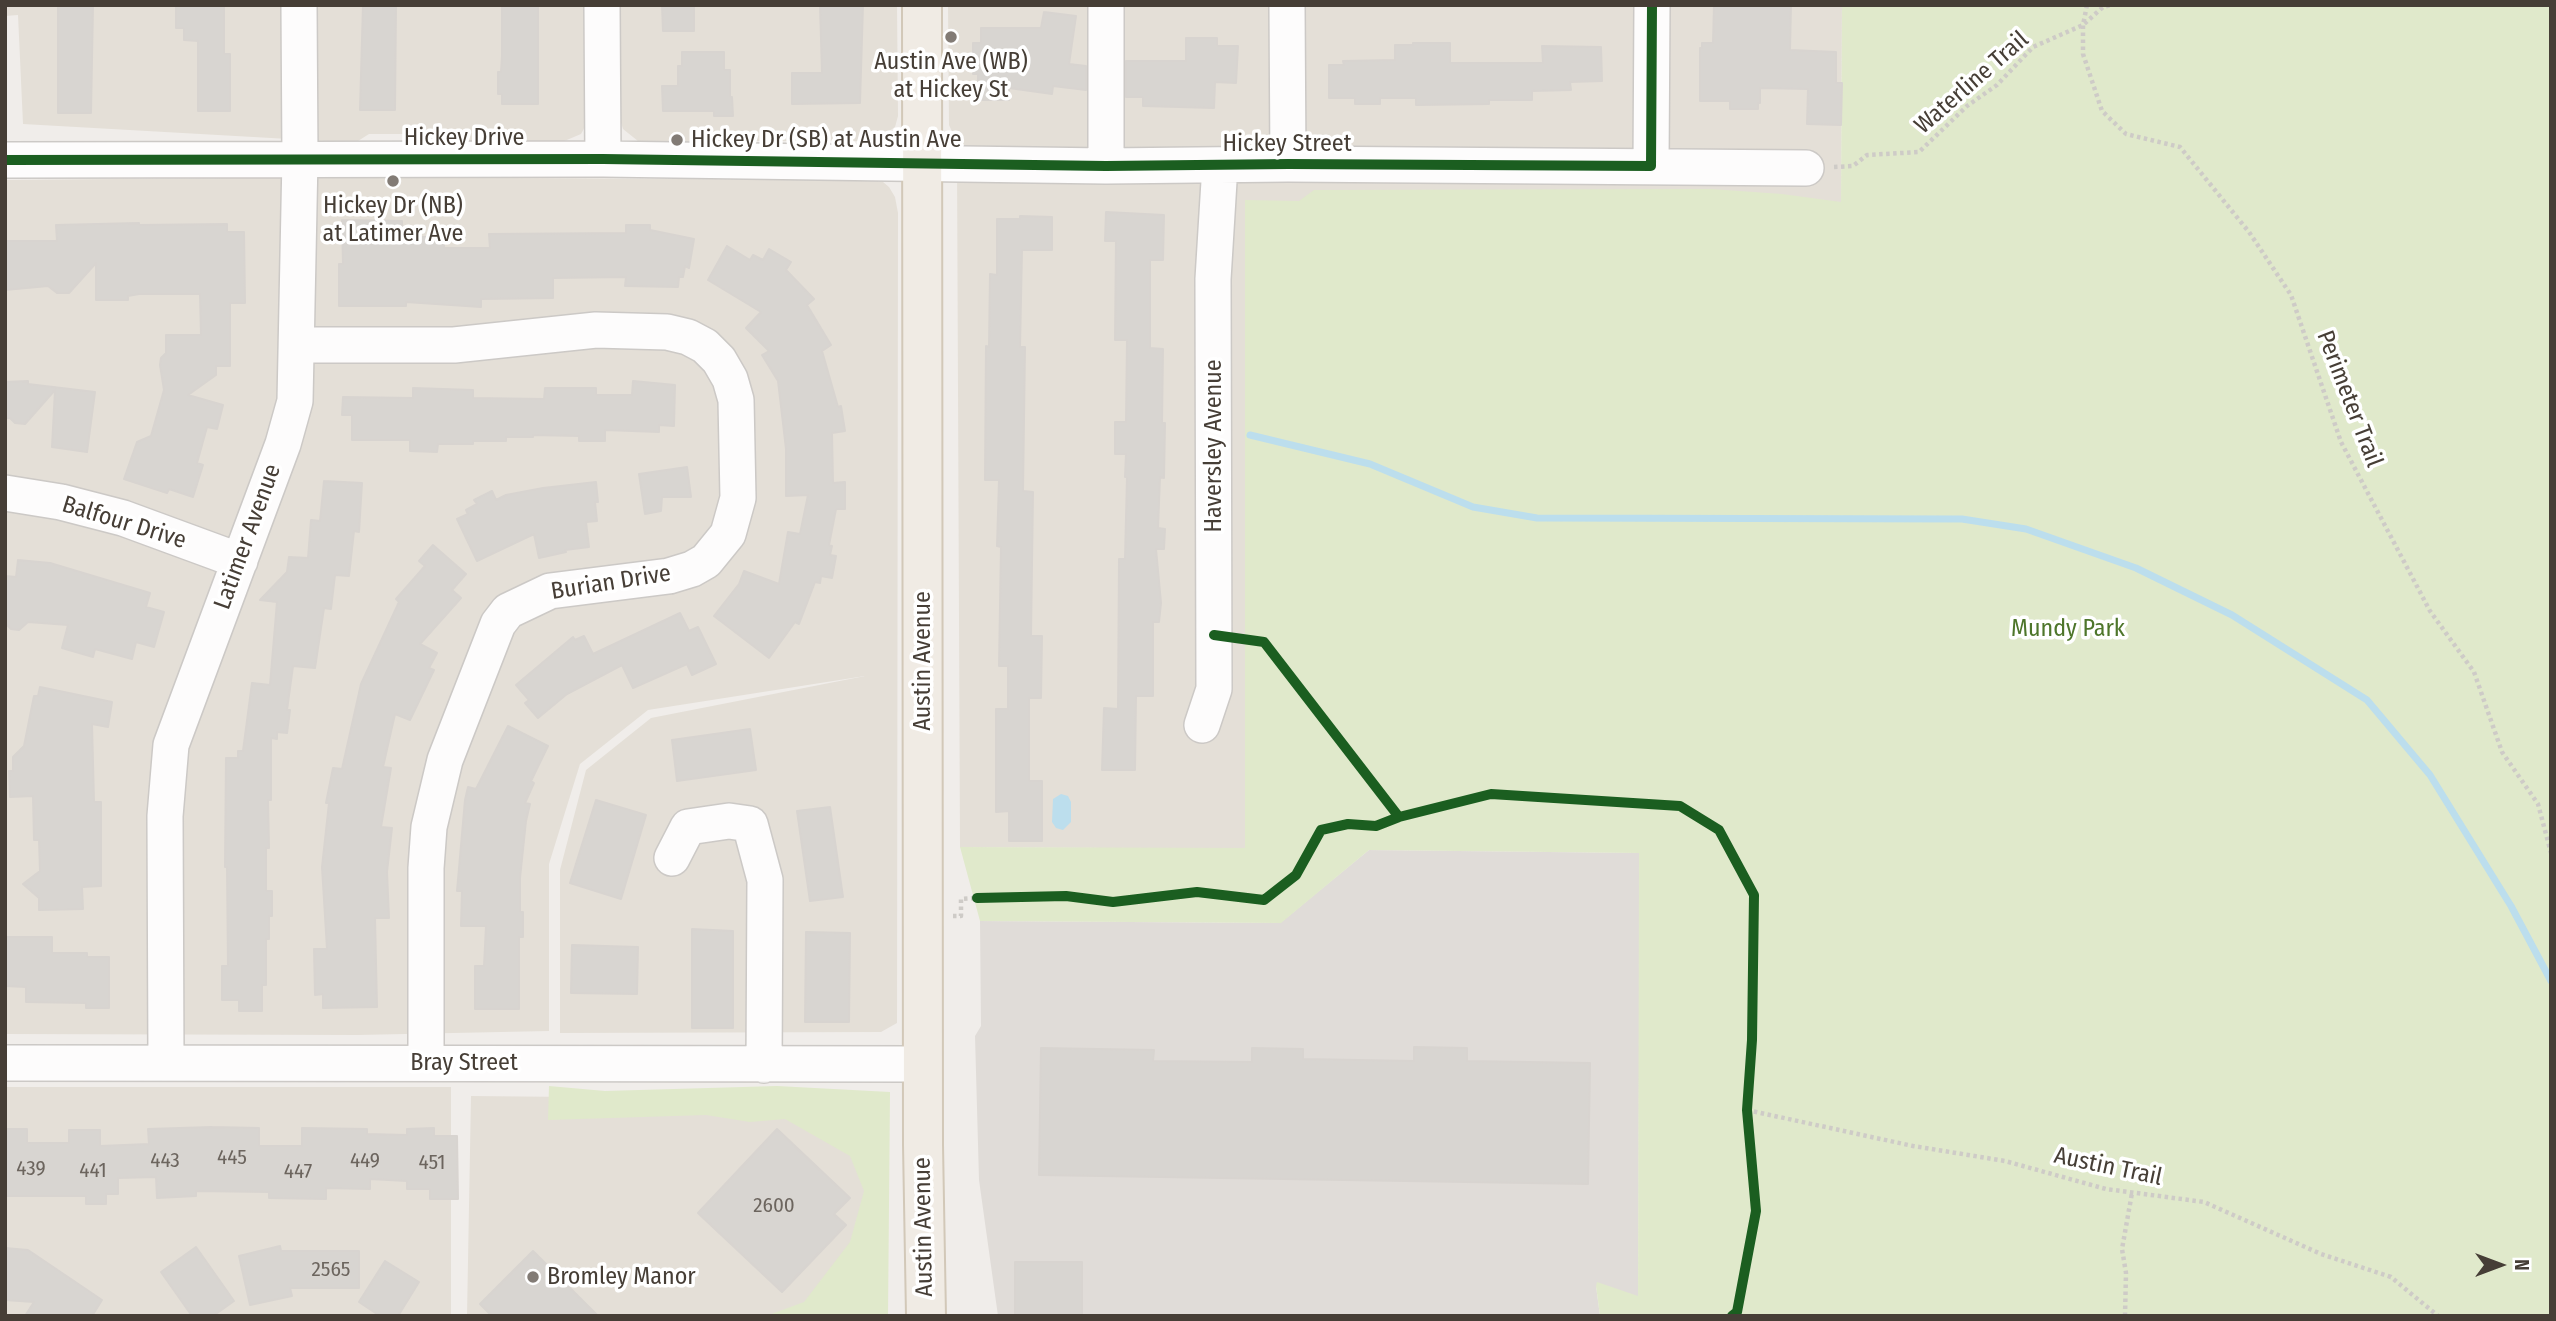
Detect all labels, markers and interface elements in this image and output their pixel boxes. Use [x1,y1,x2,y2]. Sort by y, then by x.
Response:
street label: Waterline Trail [1909,26,2035,140]
marker: Austin Ave (WB) at Hickey St [943,29,959,45]
place label: Austin Ave (WB) at Hickey St [874,48,1028,104]
street label: Hickey Drive [404,124,524,152]
place label: Hickey Dr (SB) at Austin Ave [691,126,962,154]
street label: Hickey Street [1223,130,1351,158]
marker: Hickey Dr (SB) at Austin Ave [669,132,685,148]
marker: Hickey Dr (NB) at Latimer Ave [385,173,401,189]
place label: Hickey Dr (NB) at Latimer Ave [323,192,463,248]
street label: Perimeter Trail [2310,327,2388,471]
street label: Haversley Avenue [1200,359,1228,533]
street label: Latimer Avenue [208,460,288,614]
street label: Balfour Drive [59,491,189,555]
street label: Burian Drive [549,559,673,607]
street label: Austin Avenue [909,591,937,731]
park label: Mundy Park [2011,615,2125,643]
street label: Bray Street [410,1049,518,1077]
street label: Austin Trail [2051,1142,2165,1192]
house number: 445 [217,1145,247,1171]
house number: 443 [150,1148,180,1174]
house number: 449 [350,1148,380,1174]
house number: 451 [419,1150,445,1176]
house number: 439 [16,1156,46,1182]
street label: Austin Avenue [908,1157,940,1297]
house number: 441 [79,1158,107,1184]
house number: 447 [284,1159,312,1185]
house number: 2600 [753,1193,795,1219]
north arrow [2465,1230,2535,1300]
house number: 2565 [312,1257,350,1283]
text: N [2510,1259,2533,1271]
place label: Bromley Manor [547,1263,696,1291]
marker: Bromley Manor [525,1269,541,1285]

